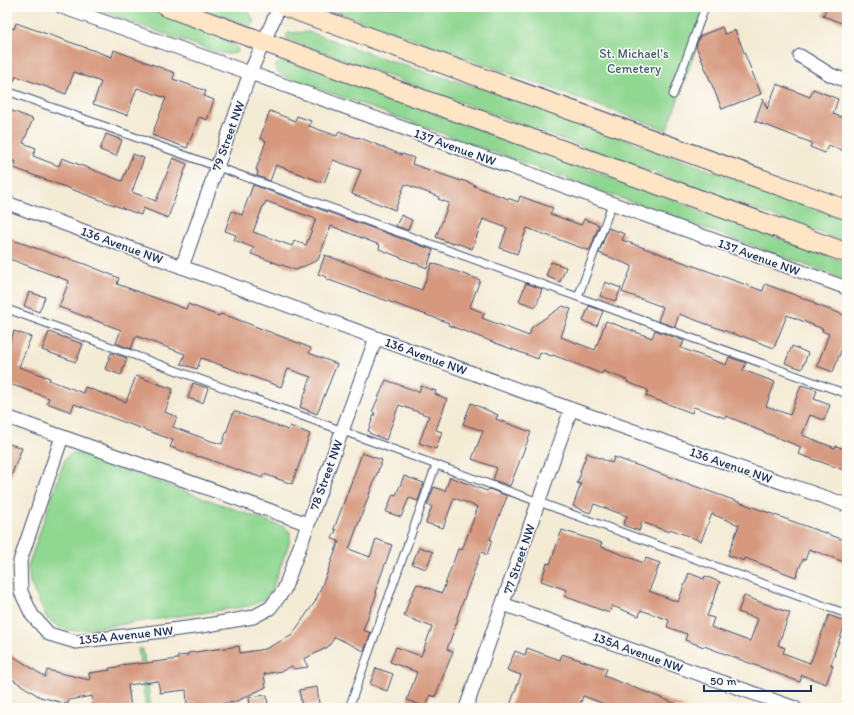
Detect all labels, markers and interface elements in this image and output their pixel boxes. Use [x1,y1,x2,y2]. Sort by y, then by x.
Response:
park label: St. Michael's Cemetery [599,46,669,76]
street label: 79 Street NW [208,99,248,173]
street label: 137 Avenue NW [412,125,498,169]
street label: 136 Avenue NW [79,223,165,267]
street label: 137 Avenue NW [716,235,802,279]
street label: 136 Avenue NW [383,334,469,378]
street label: 78 Street NW [306,438,346,512]
street label: 136 Avenue NW [688,444,774,486]
street label: 77 Street NW [500,522,538,596]
street label: 135A Avenue NW [78,623,174,647]
street label: 135A Avenue NW [591,629,685,675]
scale bar [704,667,811,693]
text: 50 m [710,674,736,688]

